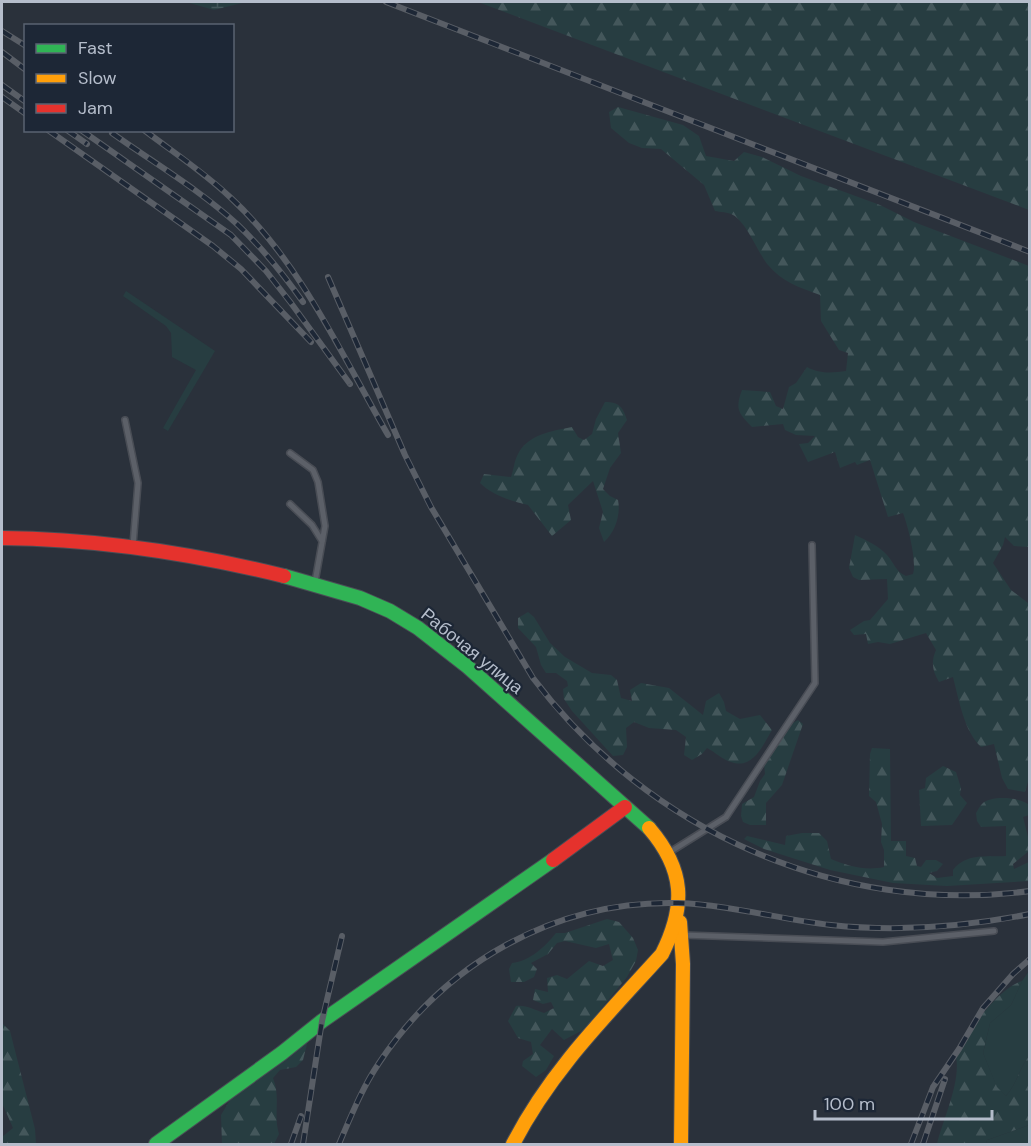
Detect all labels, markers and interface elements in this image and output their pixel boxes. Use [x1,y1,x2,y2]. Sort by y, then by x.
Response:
legend [24,24,234,132]
text: Fast [78,36,113,60]
text: Slow [78,66,117,90]
text: Jam [78,96,113,120]
street label: Рабочая улица [416,602,529,700]
scale bar [815,1083,992,1121]
text: 100 m [824,1092,875,1116]

